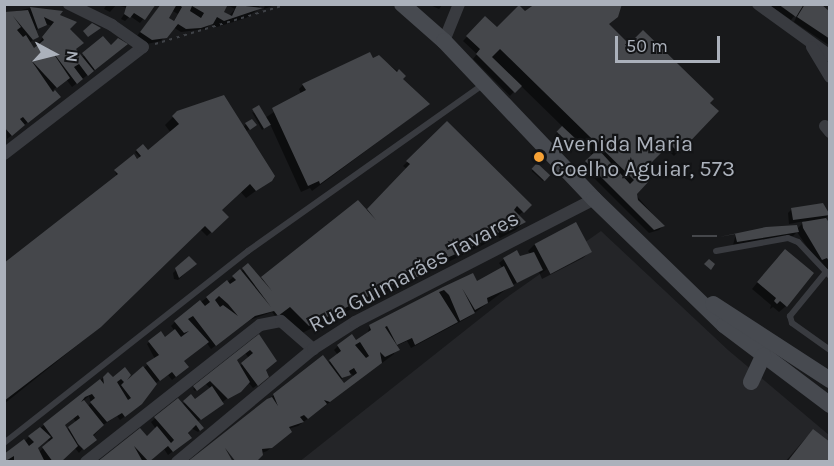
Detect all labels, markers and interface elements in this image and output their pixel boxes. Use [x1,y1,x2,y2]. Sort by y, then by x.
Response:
north arrow [24,24,84,84]
scale bar [618,24,723,62]
text: 50 m [626,35,668,57]
text: N [62,49,82,63]
place label: Avenida Maria Coelho Aguiar, 573 [551,131,735,182]
marker: Avenida Maria Coelho Aguiar, 573 [532,150,546,164]
street label: Rua Guimarães Tavares [304,205,524,339]

